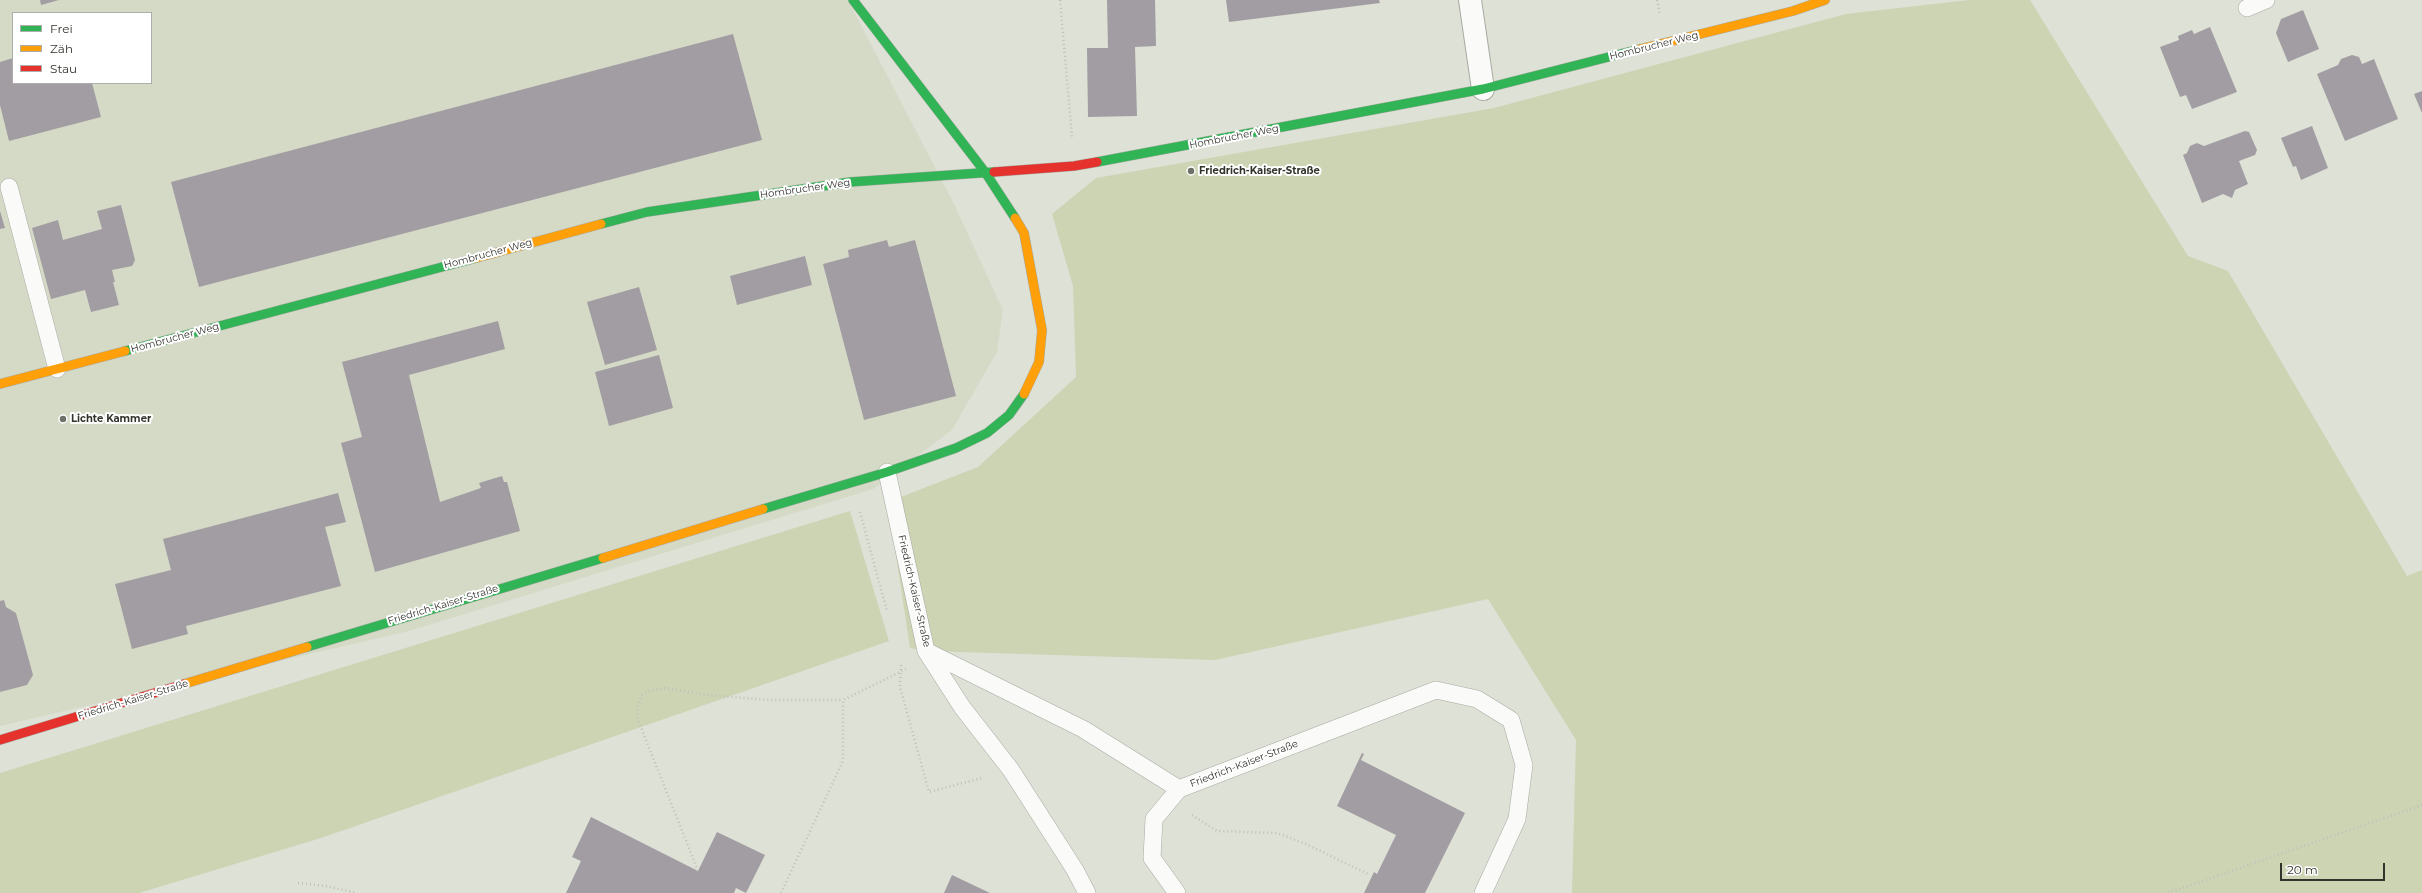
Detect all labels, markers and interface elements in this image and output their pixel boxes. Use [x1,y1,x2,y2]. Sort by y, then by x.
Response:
legend [12,12,152,84]
text: Frei [50,21,73,36]
street label: Hombrucher Weg [1608,29,1700,63]
text: Zäh [50,41,73,56]
text: Stau [50,61,77,76]
street label: Hombrucher Weg [1188,122,1280,152]
place label: Friedrich-Kaiser-Straße [1199,165,1320,177]
marker: Friedrich-Kaiser-Straße [1186,166,1196,176]
street label: Hombrucher Weg [759,177,851,201]
street label: Hombrucher Weg [443,236,533,272]
street label: Hombrucher Weg [130,320,220,356]
place label: Lichte Kammer [71,413,151,425]
marker: Lichte Kammer [58,414,68,424]
street label: Friedrich-Kaiser-Straße [895,534,933,648]
street label: Friedrich-Kaiser-Straße [386,582,500,628]
street label: Friedrich-Kaiser-Straße [76,677,190,723]
street label: Friedrich-Kaiser-Straße [1188,738,1300,790]
scale bar [2282,855,2387,881]
text: 20 m [2287,862,2318,877]

